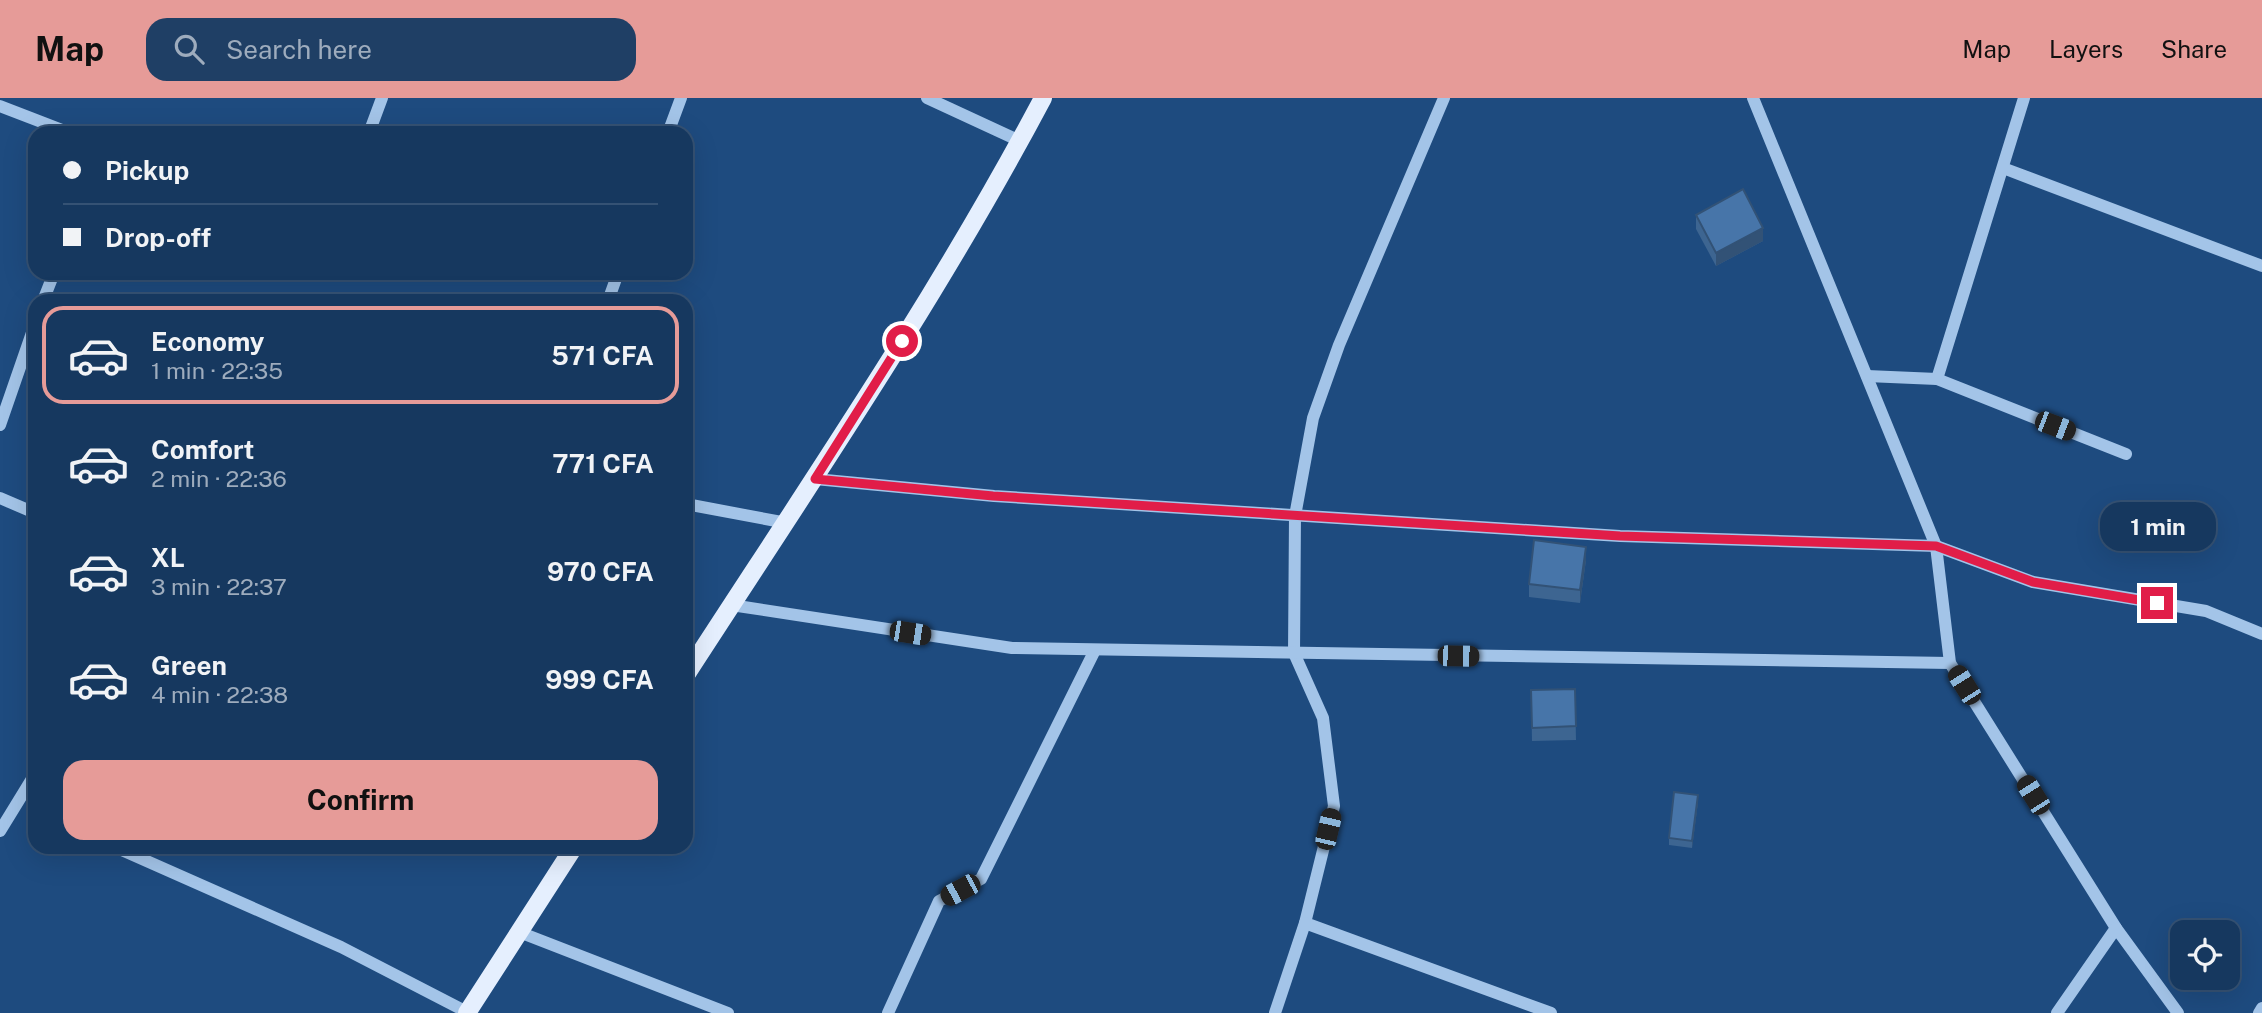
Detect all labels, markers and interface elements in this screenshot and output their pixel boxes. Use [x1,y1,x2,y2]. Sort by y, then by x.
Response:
search box [146,18,636,81]
text: Map [35,30,104,68]
icon: search [170,30,208,68]
text: Search here [226,34,372,65]
text: Map [1962,35,2011,63]
text: Layers [2049,35,2123,63]
text: Share [2161,35,2227,63]
text: Pickup [105,155,189,186]
text: Drop-off [105,222,211,253]
icon: car [67,324,130,387]
route start [886,325,918,357]
text: Economy [151,326,264,357]
text: 571 CFA [551,340,654,371]
text: 1 min · 22:35 [151,357,283,384]
car [2032,409,2079,443]
icon: car [67,432,130,495]
text: Comfort [151,434,254,465]
text: 771 CFA [552,448,654,479]
text: 2 min · 22:36 [151,465,287,492]
callout: 1 min [2099,502,2215,550]
text: 1 min [2130,513,2186,540]
icon: car [67,540,130,603]
text: XL [151,542,185,573]
text: 970 CFA [547,556,654,587]
text: 3 min · 22:37 [151,573,287,600]
route end [2141,587,2173,619]
car [888,619,933,647]
car [1437,645,1480,667]
icon: car [67,648,130,711]
text: Green [151,650,227,681]
car [1944,662,1985,708]
text: 999 CFA [545,664,654,695]
text: 4 min · 22:38 [151,681,288,708]
button: Confirm [63,760,658,840]
car [2013,772,2054,818]
car [1314,806,1343,852]
car [937,871,984,909]
map controls [2170,920,2240,990]
button: locate [2170,920,2240,990]

